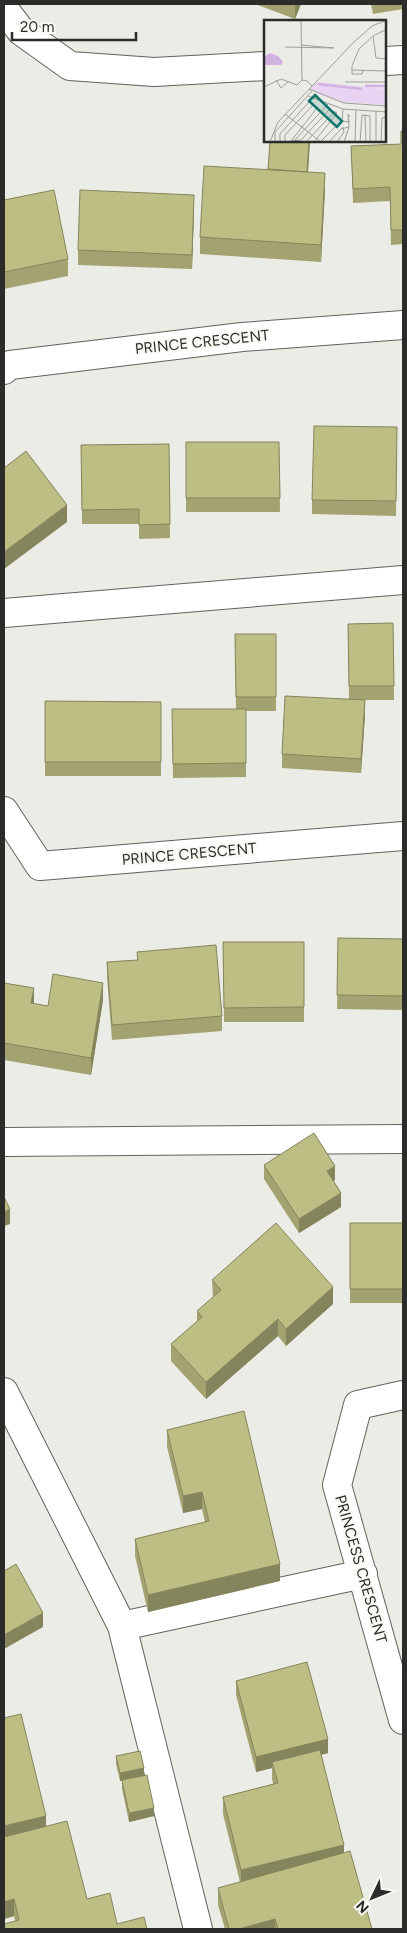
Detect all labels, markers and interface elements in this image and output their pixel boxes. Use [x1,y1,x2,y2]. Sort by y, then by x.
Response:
scale bar [12,10,136,42]
text: 20 m [20,18,54,36]
inset map [264,20,387,142]
street label: PRINCE CRESCENT [134,326,271,358]
street label: PRINCE CRESCENT [121,839,258,869]
street label: PRINCESS CRESCENT [331,1493,391,1646]
north arrow [347,1873,397,1923]
text: N [353,1897,373,1916]

